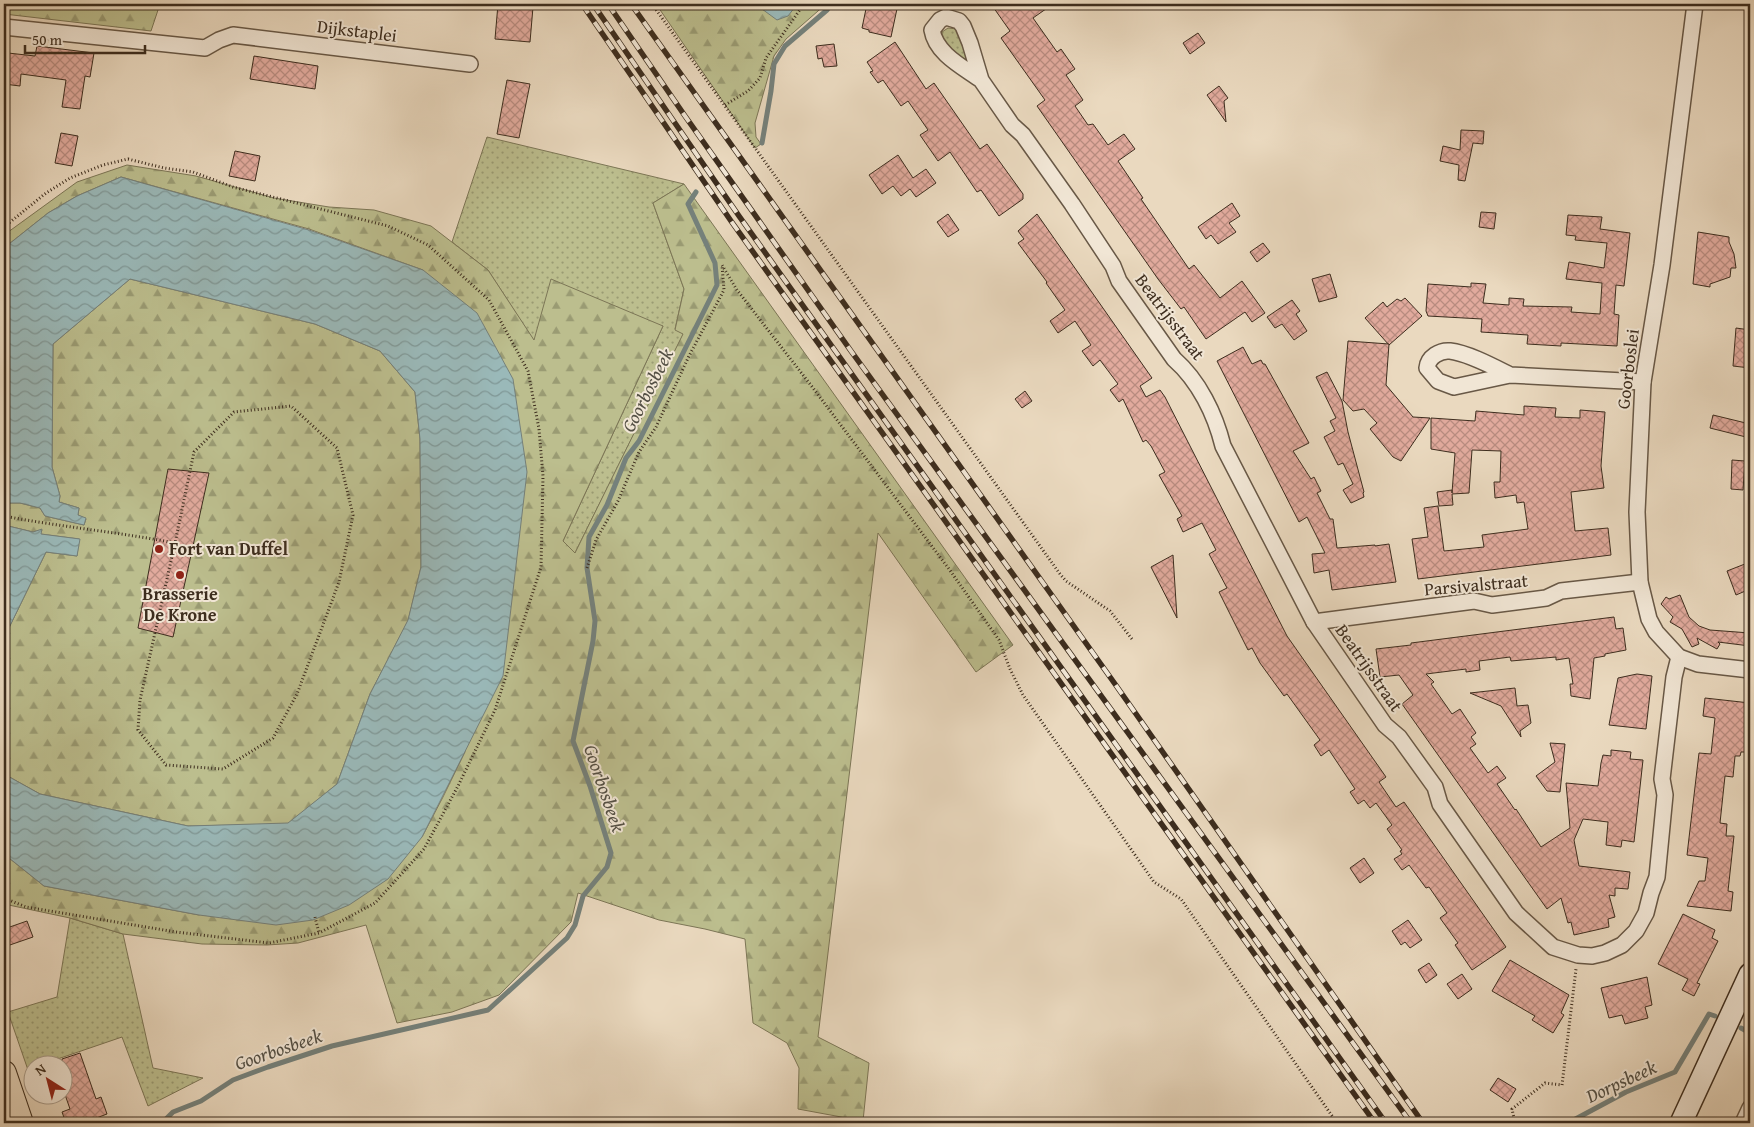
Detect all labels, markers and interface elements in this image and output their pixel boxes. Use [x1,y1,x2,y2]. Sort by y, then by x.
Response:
street label: Dijkstaplei [316,12,399,49]
scale bar [25,22,145,54]
text: 50 m [32,29,63,50]
street label: Beatrijsstraat [1129,268,1212,366]
street label: Goorboslei [1609,327,1646,411]
water label: Goorbosbeek [614,343,680,437]
place label: Fort van Duffel [169,535,288,562]
marker: Fort van Duffel [153,543,165,555]
street label: Parsivalstraat [1423,566,1530,602]
marker: Brasserie De Krone [174,569,186,581]
place label: Brasserie De Krone [142,580,218,628]
street label: Beatrijsstraat [1329,618,1410,718]
water label: Goorbosbeek [577,741,633,836]
water label: Goorbosbeek [231,1021,326,1077]
water label: Dorpsbeek [1580,1052,1661,1110]
north arrow [22,1054,72,1104]
text: N [31,1058,51,1080]

